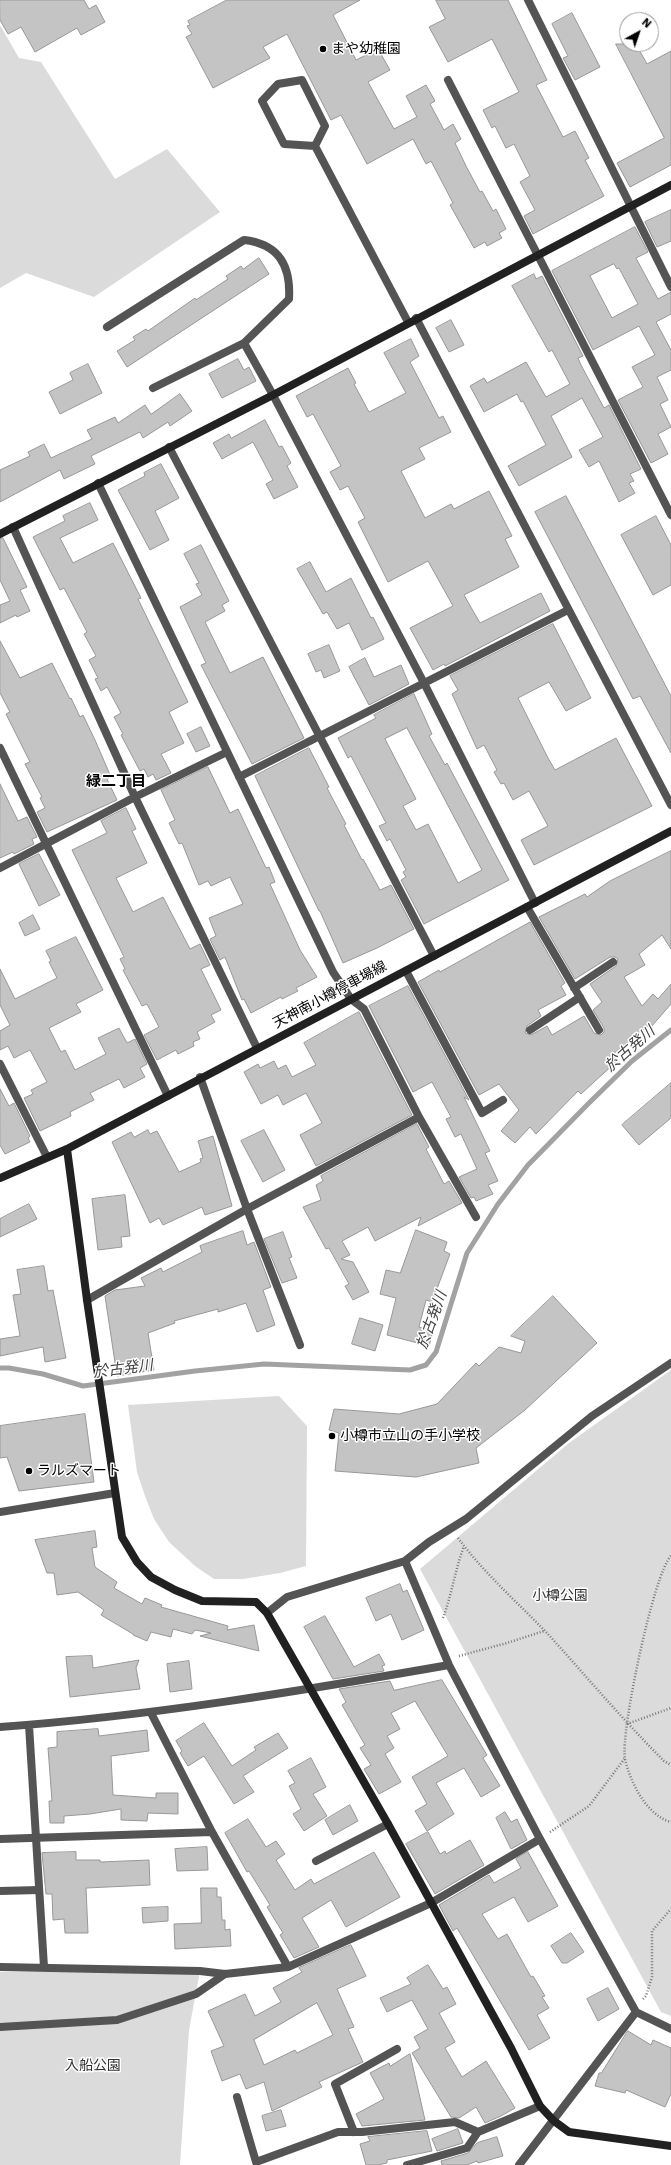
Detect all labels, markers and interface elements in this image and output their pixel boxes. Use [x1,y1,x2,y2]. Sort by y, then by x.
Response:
north arrow [619,12,659,52]
text: N [639,16,654,31]
place label: まや幼稚園 [331,41,401,57]
marker: まや幼稚園 [318,44,328,54]
district label: 緑二丁目 [86,773,146,791]
street label: 天神南小樽停車場線 [270,958,390,1032]
water label: 於古発川 [601,1023,659,1075]
water label: 於古発川 [413,1289,451,1351]
water label: 於古発川 [92,1356,154,1382]
place label: 小樽市立山の手小学校 [340,1428,480,1444]
marker: 小樽市立山の手小学校 [327,1431,337,1441]
place label: ラルズマート [37,1463,121,1479]
marker: ラルズマート [24,1466,34,1476]
park label: 小樽公園 [532,1588,588,1604]
park label: 入船公園 [65,2058,121,2074]

